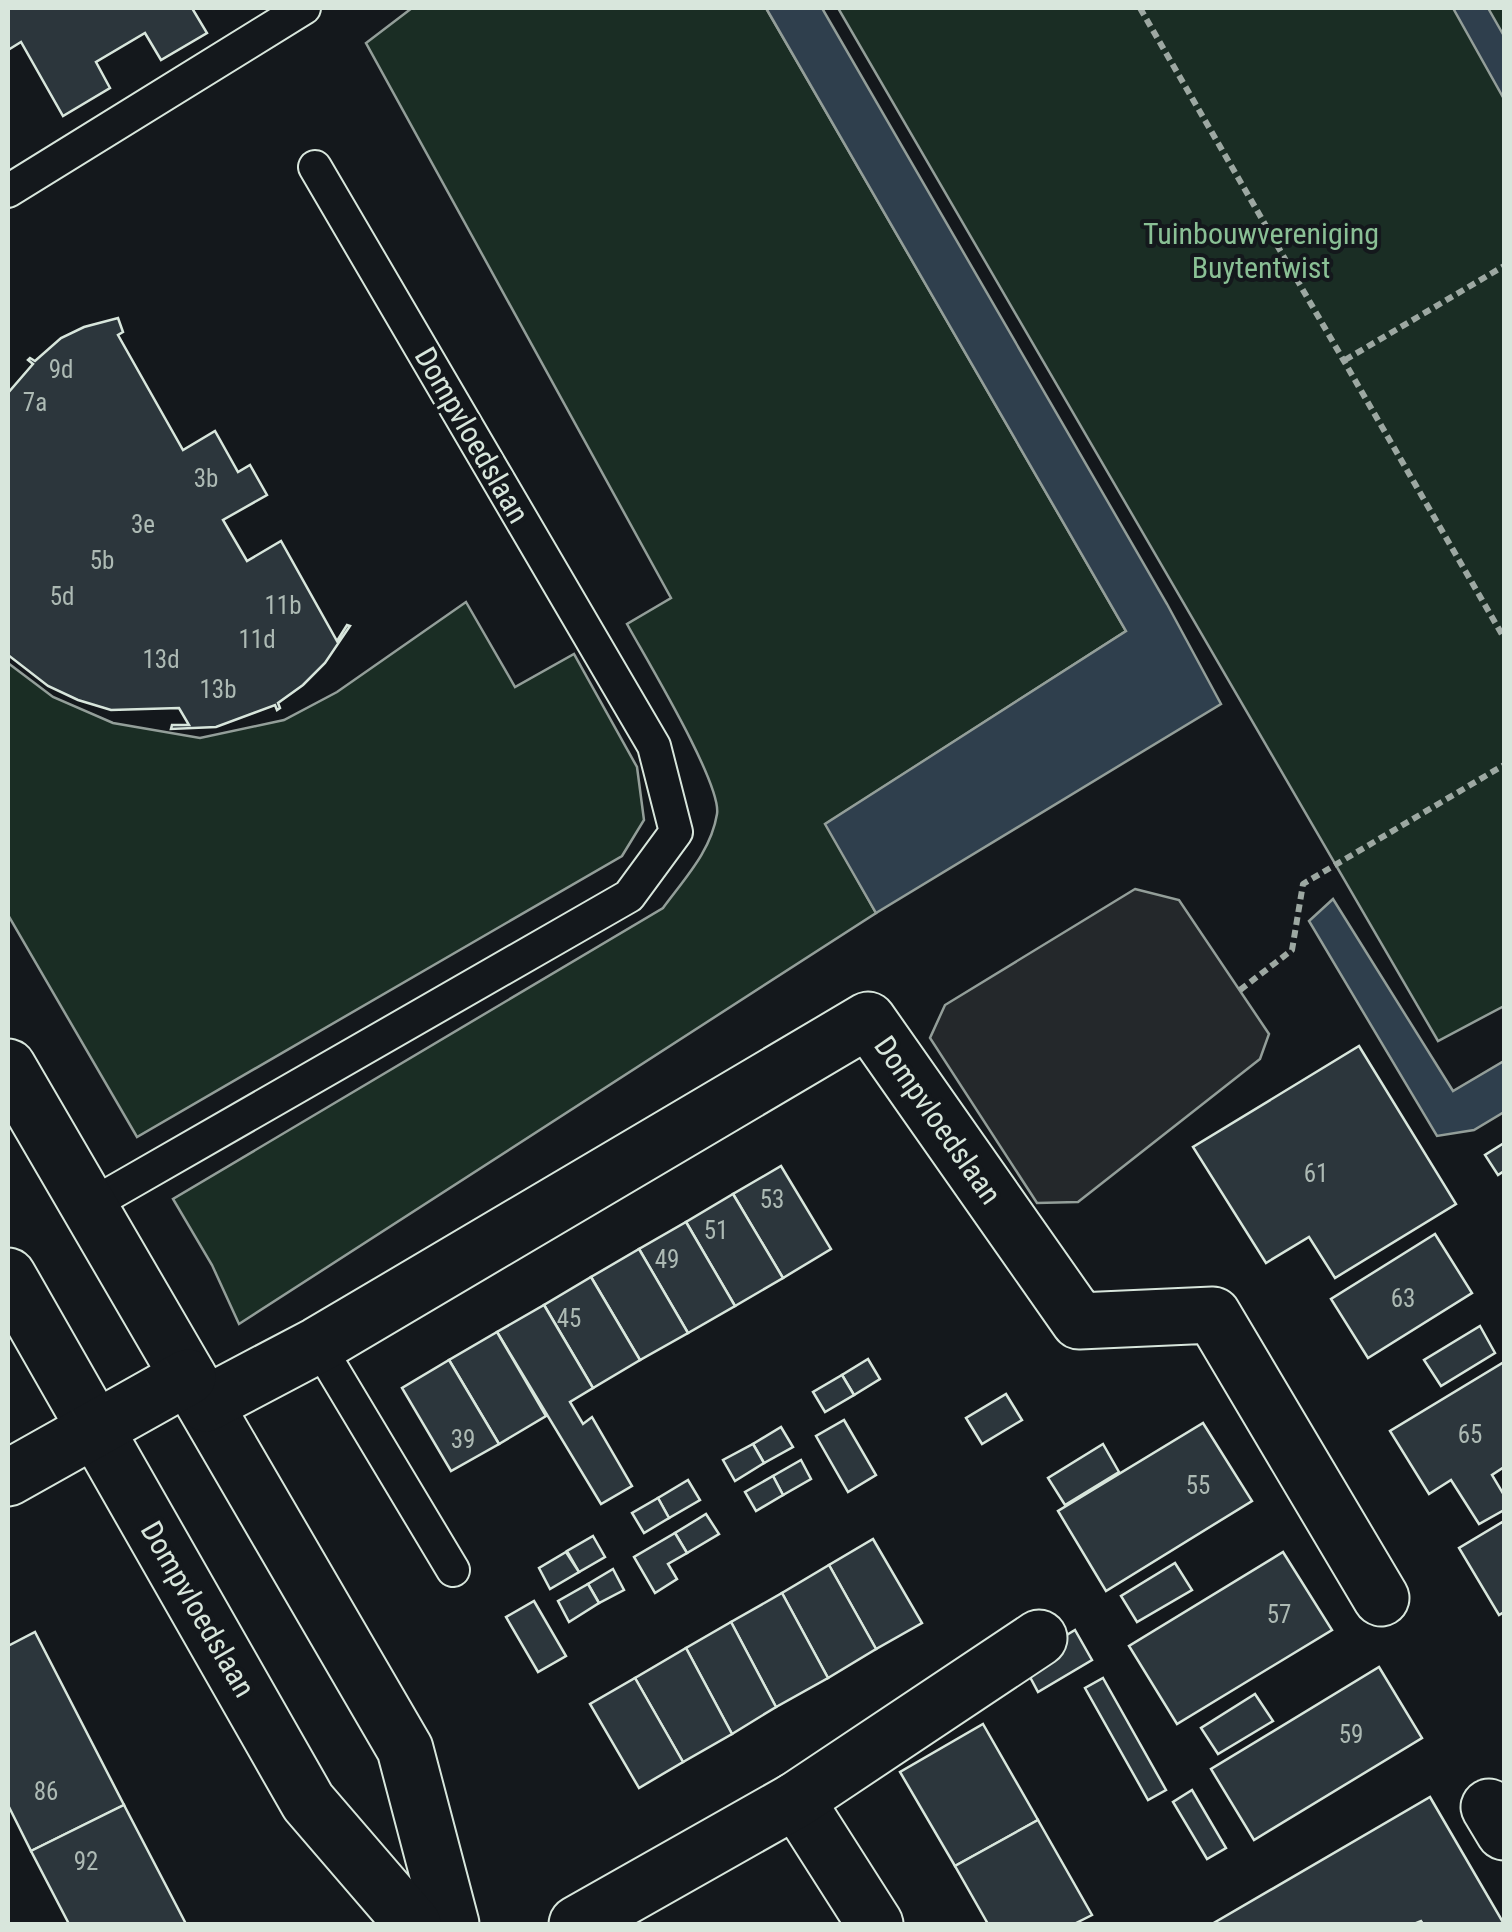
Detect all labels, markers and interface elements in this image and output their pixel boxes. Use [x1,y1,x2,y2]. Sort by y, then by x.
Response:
park label: Tuinbouwvereniging Buytentwist [1143,216,1379,285]
street label: Dompvloedslaan [408,341,536,529]
house number: 9d [49,355,73,384]
house number: 7a [23,388,47,417]
house number: 3b [194,464,218,493]
house number: 3e [131,510,155,539]
house number: 5b [90,546,114,575]
house number: 5d [50,582,74,611]
house number: 11b [264,591,302,620]
house number: 11d [238,625,276,654]
house number: 13d [142,645,180,674]
house number: 13b [199,675,237,704]
street label: Dompvloedslaan [867,1029,1009,1211]
house number: 61 [1304,1159,1328,1188]
house number: 53 [760,1185,784,1214]
house number: 51 [704,1216,728,1245]
house number: 49 [655,1245,679,1274]
house number: 63 [1391,1284,1415,1313]
house number: 45 [557,1304,581,1333]
house number: 65 [1458,1420,1482,1449]
house number: 39 [451,1425,475,1454]
house number: 55 [1186,1471,1210,1500]
street label: Dompvloedslaan [134,1515,262,1703]
house number: 57 [1267,1600,1291,1629]
house number: 59 [1339,1720,1363,1749]
house number: 86 [34,1777,58,1806]
house number: 92 [74,1847,98,1876]

